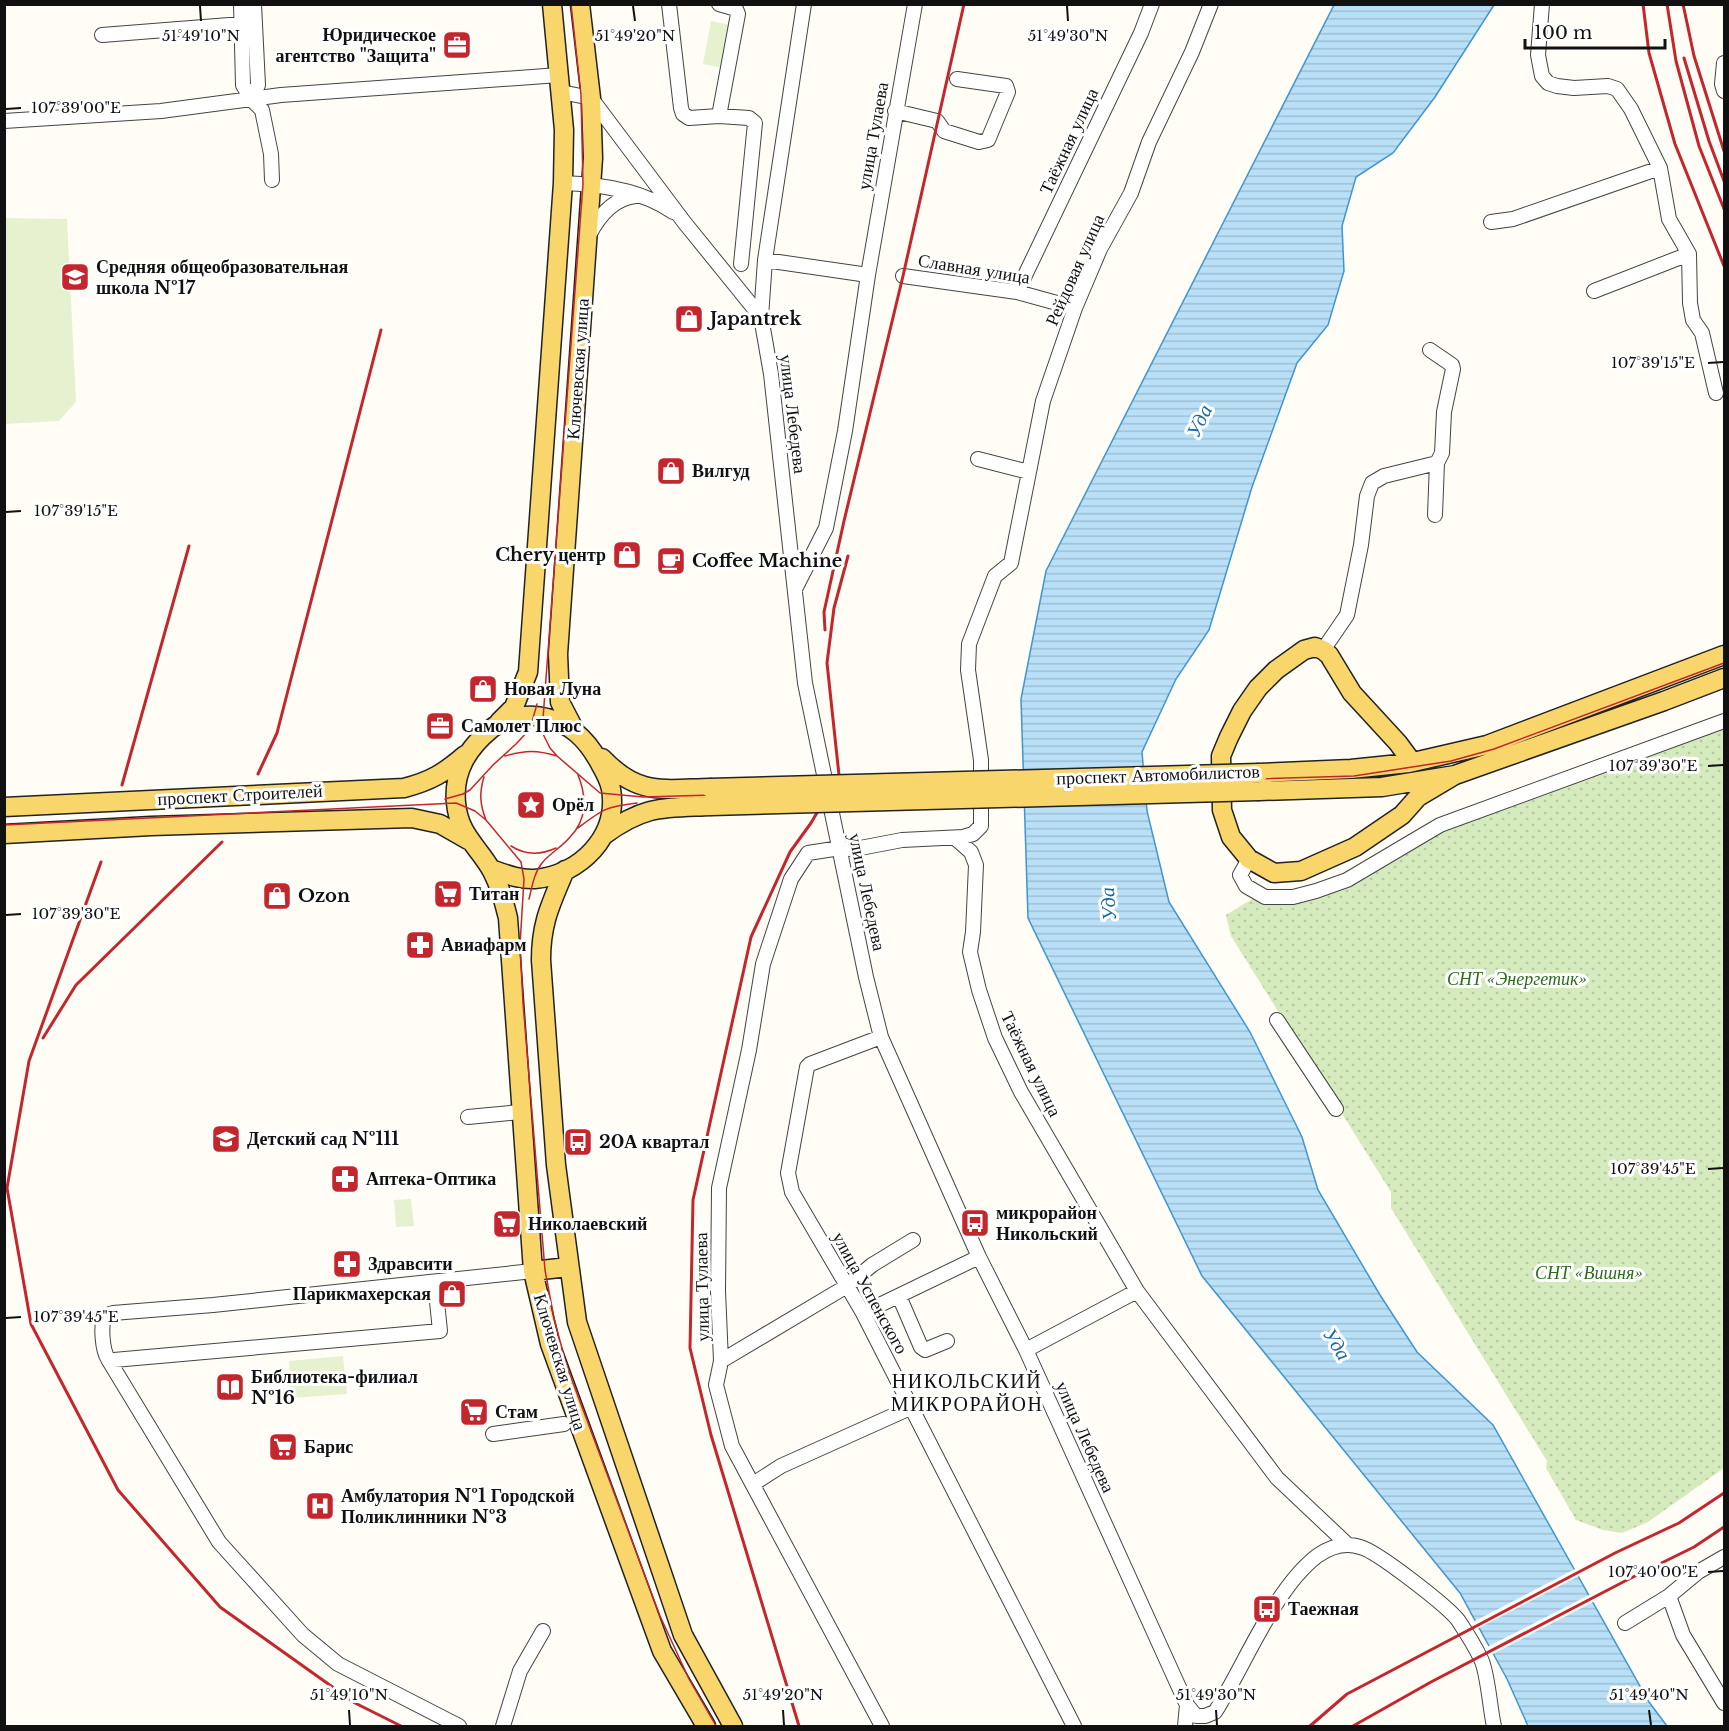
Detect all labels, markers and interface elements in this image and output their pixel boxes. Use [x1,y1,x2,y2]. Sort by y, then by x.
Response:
scale bar [1525,12,1664,50]
text: 100 m [1534,22,1592,44]
place label: Юридическое агентство "Защита" [276,24,436,67]
text: 51°49'10"N [162,26,240,45]
text: 51°49'20"N [595,26,675,45]
text: 51°49'30"N [1028,26,1108,45]
office icon: Юридическое агентство "Защита" [441,29,473,61]
street label: улица Тулаева [853,80,893,192]
street label: Таёжная улица [1035,84,1103,198]
text: 107°39'00"E [31,98,121,117]
street label: Рейдовая улица [1041,211,1109,329]
street label: Славная улица [916,249,1032,289]
place label: Средняя общеобразовательная школа №17 [96,256,348,299]
school or university icon: Средняя общеобразовательная школа №17 [59,261,91,293]
street label: Ключевская улица [562,298,594,440]
shop icon: Japantrek [673,303,705,335]
place label: Japantrek [706,308,802,330]
street label: улица Лебедева [775,353,811,475]
text: 107°39'15"E [1611,353,1695,372]
water label: Уда [1181,401,1217,441]
shop icon: Вилгуд [655,455,687,487]
place label: Вилгуд [692,460,750,482]
text: 107°39'15"E [34,501,118,520]
shop icon: Chery центр [611,539,643,571]
place label: Chery центр [495,544,606,566]
cafe icon: Coffee Machine [655,545,687,577]
place label: Coffee Machine [692,550,842,572]
shop icon: Новая Луна [467,673,499,705]
place label: Новая Луна [504,678,601,700]
office icon: Самолет Плюс [424,710,456,742]
place label: Самолет Плюс [461,715,581,737]
text: 107°39'30"E [1609,756,1697,775]
street label: проспект Автомобилистов [1056,760,1260,790]
street label: проспект Строителей [157,780,323,810]
place icon: Орёл [515,789,547,821]
place label: Орёл [552,794,594,816]
street label: улица Лебедева [844,831,890,953]
supermarket icon: Титан [432,878,464,910]
shop icon: Ozon [261,880,293,912]
place label: Титан [469,883,519,905]
place label: Ozon [298,885,350,907]
water label: Уда [1095,887,1121,921]
text: 107°39'30"E [32,904,120,923]
pharmacy icon: Авиафарм [404,929,436,961]
place label: Авиафарм [441,934,527,956]
park label: СНТ «Энергетик» [1447,968,1587,990]
street label: Таёжная улица [996,1008,1066,1120]
school or university icon: Детский сад №111 [210,1123,242,1155]
bus stop icon: 20А квартал [562,1126,594,1158]
place label: Детский сад №111 [247,1128,399,1150]
place label: 20А квартал [599,1131,709,1153]
text: 107°39'45"E [1610,1159,1696,1178]
pharmacy icon: Аптека-Оптика [329,1163,361,1195]
place label: Аптека-Оптика [366,1168,496,1190]
place label: микрорайон Никольский [996,1202,1098,1245]
bus stop icon: микрорайон Никольский [959,1207,991,1239]
supermarket icon: Николаевский [491,1208,523,1240]
place label: Николаевский [528,1213,647,1235]
street label: улица Успенского [827,1228,913,1358]
street label: улица Тулаева [690,1232,714,1342]
pharmacy icon: Здравсити [331,1248,363,1280]
place label: Здравсити [368,1253,453,1275]
park label: СНТ «Вишня» [1535,1262,1643,1284]
shop icon: Парикмахерская [436,1278,468,1310]
place label: Парикмахерская [293,1283,431,1305]
street label: Ключевская улица [529,1291,591,1433]
text: 107°39'45"E [33,1307,119,1326]
water label: Уда [1318,1324,1356,1364]
place label: Библиотека-филиал №16 [251,1366,418,1409]
district label: НИКОЛЬСКИЙ МИКРОРАЙОН [891,1369,1043,1416]
library icon: Библиотека-филиал №16 [214,1371,246,1403]
street label: улица Лебедева [1051,1378,1119,1496]
supermarket icon: Стам [458,1396,490,1428]
place label: Стам [495,1401,538,1423]
supermarket icon: Барис [267,1431,299,1463]
place label: Барис [304,1436,353,1458]
place label: Амбулатория №1 Городской Поликлинники №3 [341,1485,575,1528]
hospital icon: Амбулатория №1 Городской Поликлинники №3 [304,1490,336,1522]
text: 107°40'00"E [1608,1562,1698,1581]
bus stop icon: Таежная [1251,1593,1283,1625]
place label: Таежная [1288,1598,1359,1620]
text: 51°49'10"N [310,1685,388,1704]
text: 51°49'20"N [743,1685,823,1704]
text: 51°49'30"N [1176,1685,1256,1704]
text: 51°49'40"N [1609,1685,1689,1704]

